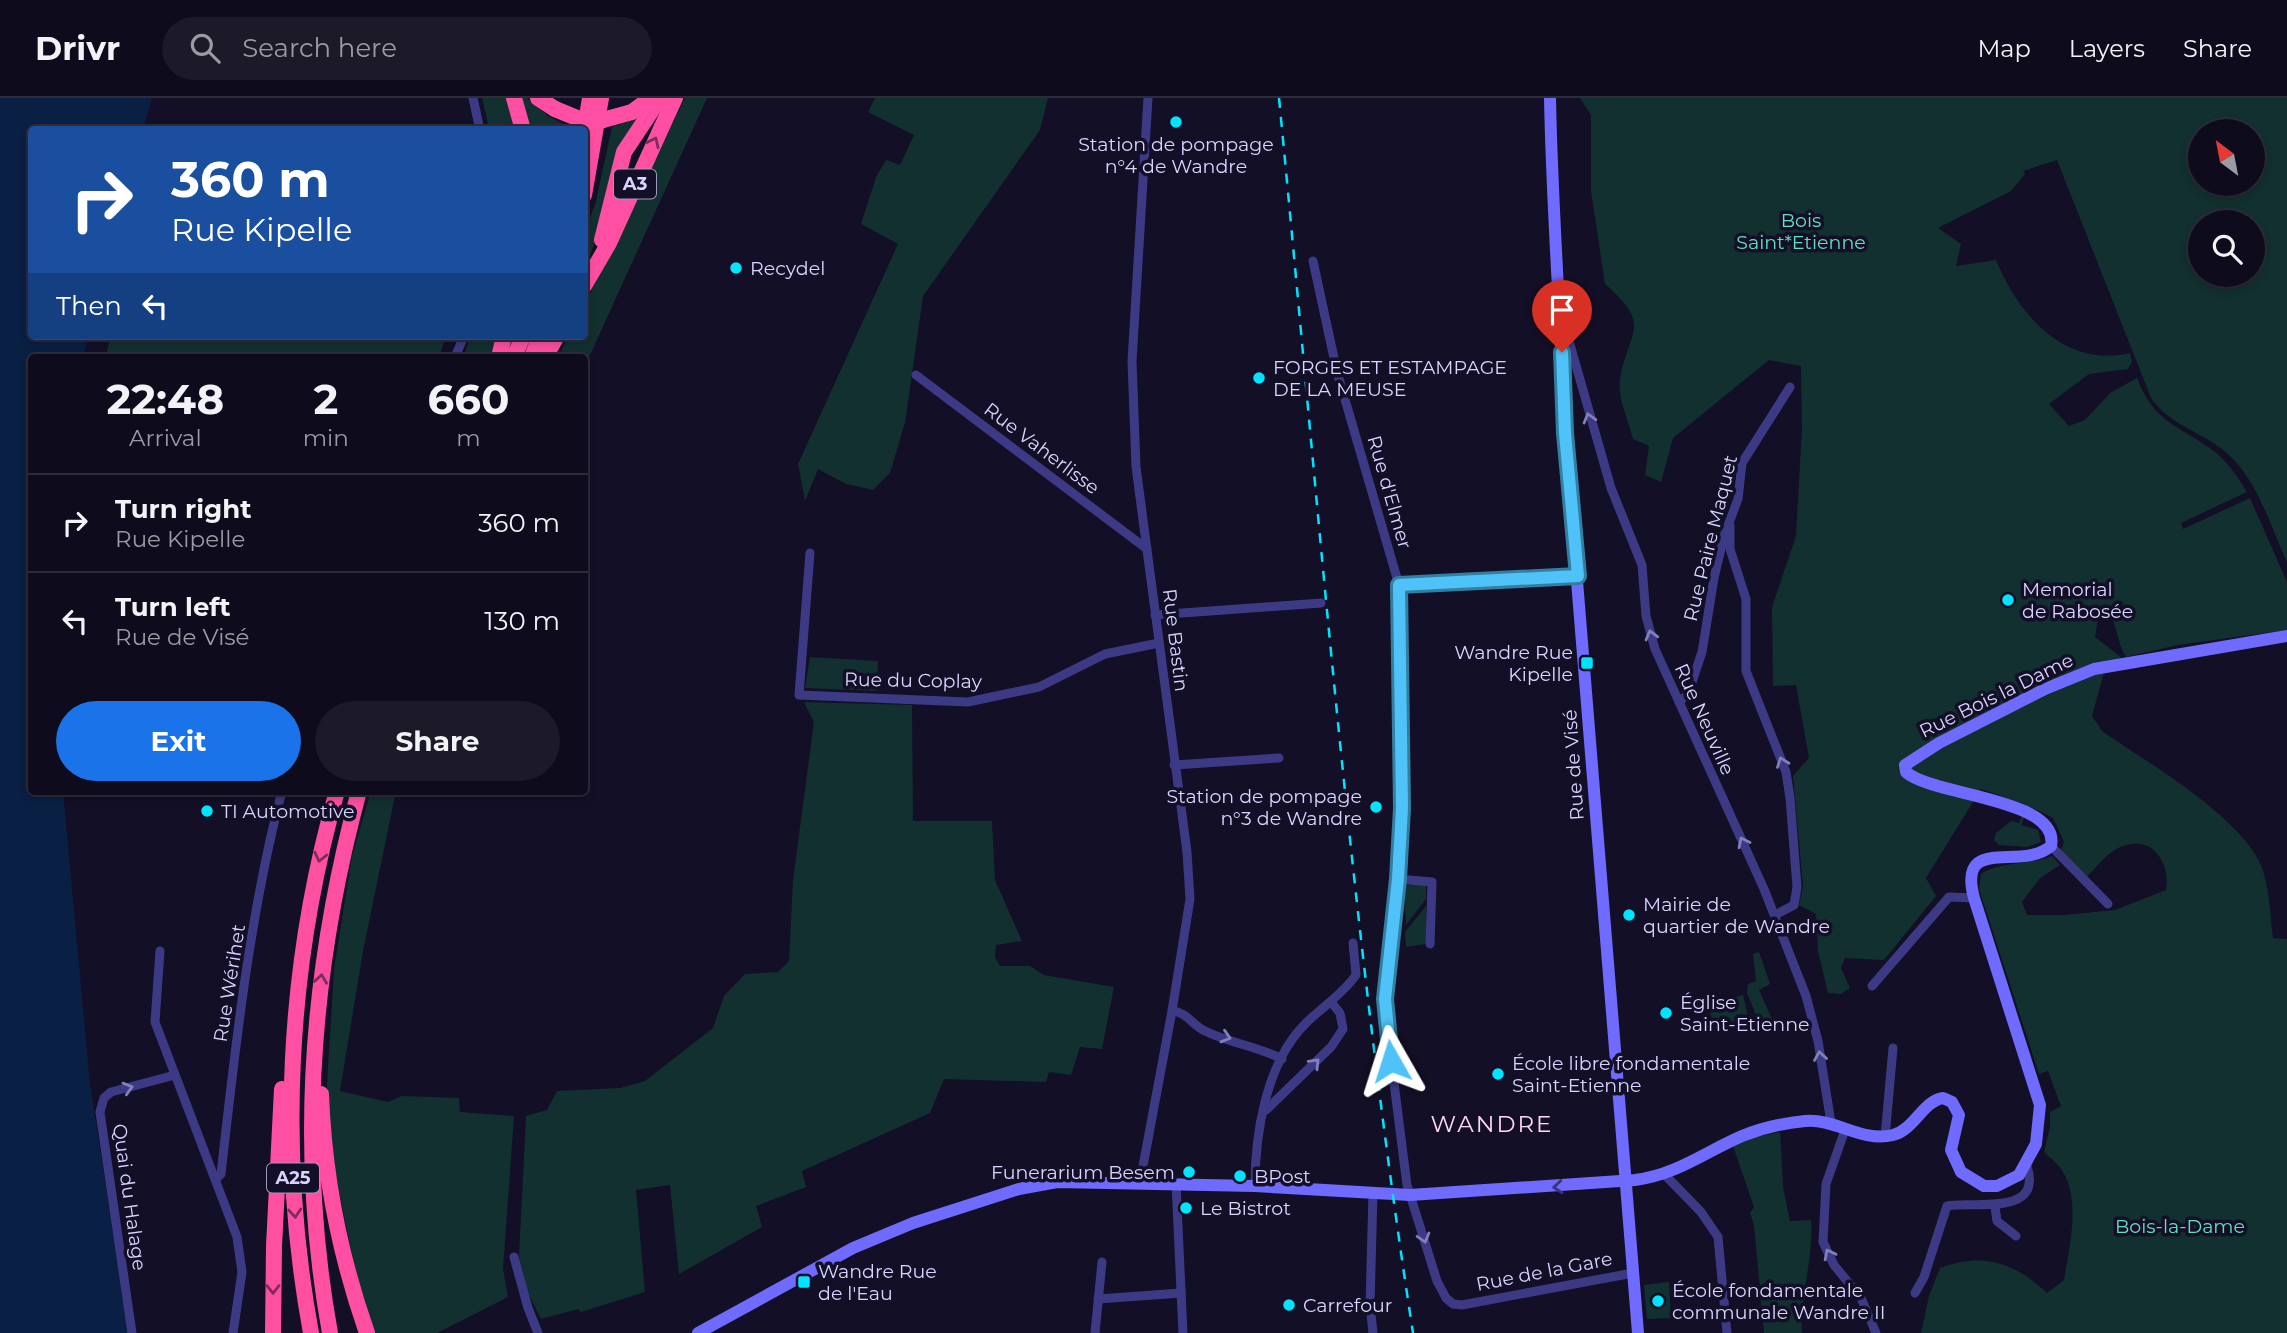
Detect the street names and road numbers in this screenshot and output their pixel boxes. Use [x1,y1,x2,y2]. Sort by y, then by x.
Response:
road number: A3 [614,170,656,198]
street label: Rue Vaherlisse [980,398,1104,499]
street label: Rue d'Elmer [1362,433,1417,551]
street label: Rue Paire Maquet [1679,452,1742,624]
street label: Rue Bastin [1158,587,1193,693]
street label: Rue Bois la Dame [1915,648,2077,743]
street label: Rue Neuville [1670,660,1739,779]
street label: Rue du Coplay [844,668,983,693]
street label: Rue de Visé [1558,709,1589,821]
street label: Rue Wérihet [209,922,250,1044]
street label: Quai du Halage [108,1122,151,1272]
road number: A25 [267,1163,319,1192]
street label: Rue de la Gare [1474,1247,1614,1296]

